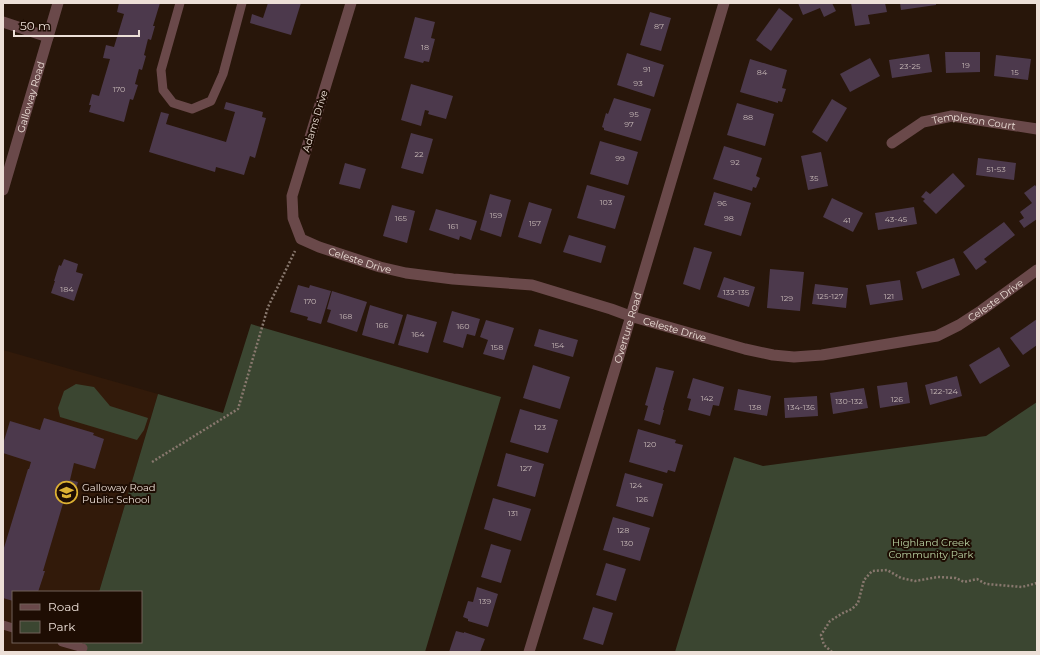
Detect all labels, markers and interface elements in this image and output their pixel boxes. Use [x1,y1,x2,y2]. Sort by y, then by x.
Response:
scale bar [14,12,139,38]
text: 50 m [20,18,51,33]
house number: 87 [654,21,664,31]
house number: 18 [421,42,429,52]
street label: Galloway Road [14,60,47,134]
house number: 19 [962,60,970,70]
house number: 23-25 [899,61,921,71]
house number: 91 [643,64,651,74]
house number: 84 [757,67,768,77]
house number: 15 [1011,67,1019,77]
house number: 93 [633,78,643,88]
house number: 170 [113,84,125,94]
street label: Adams Drive [299,88,331,154]
house number: 95 [629,109,639,119]
street label: Templeton Court [931,109,1017,132]
house number: 88 [743,112,753,122]
house number: 97 [624,119,634,129]
house number: 22 [414,149,424,159]
house number: 99 [615,153,625,163]
house number: 92 [730,157,740,167]
house number: 51-53 [986,164,1006,174]
house number: 35 [810,173,819,183]
house number: 103 [600,197,613,207]
house number: 96 [717,198,727,208]
house number: 159 [490,210,502,220]
house number: 165 [395,213,408,223]
house number: 98 [724,213,734,223]
house number: 43-45 [885,214,908,224]
house number: 41 [843,215,851,225]
house number: 157 [529,218,541,228]
house number: 161 [448,221,458,231]
street label: Celeste Drive [327,244,393,276]
street label: Celeste Drive [965,276,1026,324]
house number: 184 [60,284,74,294]
house number: 133-135 [723,287,750,297]
street label: Overture Road [611,291,644,365]
house number: 125-127 [816,291,844,301]
house number: 121 [884,291,894,301]
house number: 129 [781,293,793,303]
house number: 170 [304,296,316,306]
house number: 168 [340,311,352,321]
street label: Celeste Drive [642,314,708,344]
house number: 166 [376,320,388,330]
house number: 160 [456,321,470,331]
house number: 164 [411,329,425,339]
house number: 154 [552,340,565,350]
house number: 158 [491,342,503,352]
house number: 122-124 [930,386,958,396]
house number: 142 [701,393,714,403]
house number: 126 [891,394,903,404]
house number: 130-132 [835,396,863,406]
house number: 138 [749,402,761,412]
house number: 134-136 [787,402,815,412]
house number: 123 [534,422,546,432]
house number: 120 [644,439,656,449]
house number: 127 [520,463,532,473]
school or university icon: Galloway Road Public School [53,480,79,506]
house number: 124 [630,480,643,490]
place label: Galloway Road Public School [82,481,156,506]
house number: 126 [636,494,648,504]
house number: 131 [508,508,518,518]
house number: 128 [617,525,629,535]
park label: Highland Creek Community Park [888,536,974,561]
house number: 130 [621,538,633,548]
legend [12,591,142,643]
house number: 139 [479,596,491,606]
text: Road [48,599,79,614]
text: Park [48,619,76,634]

